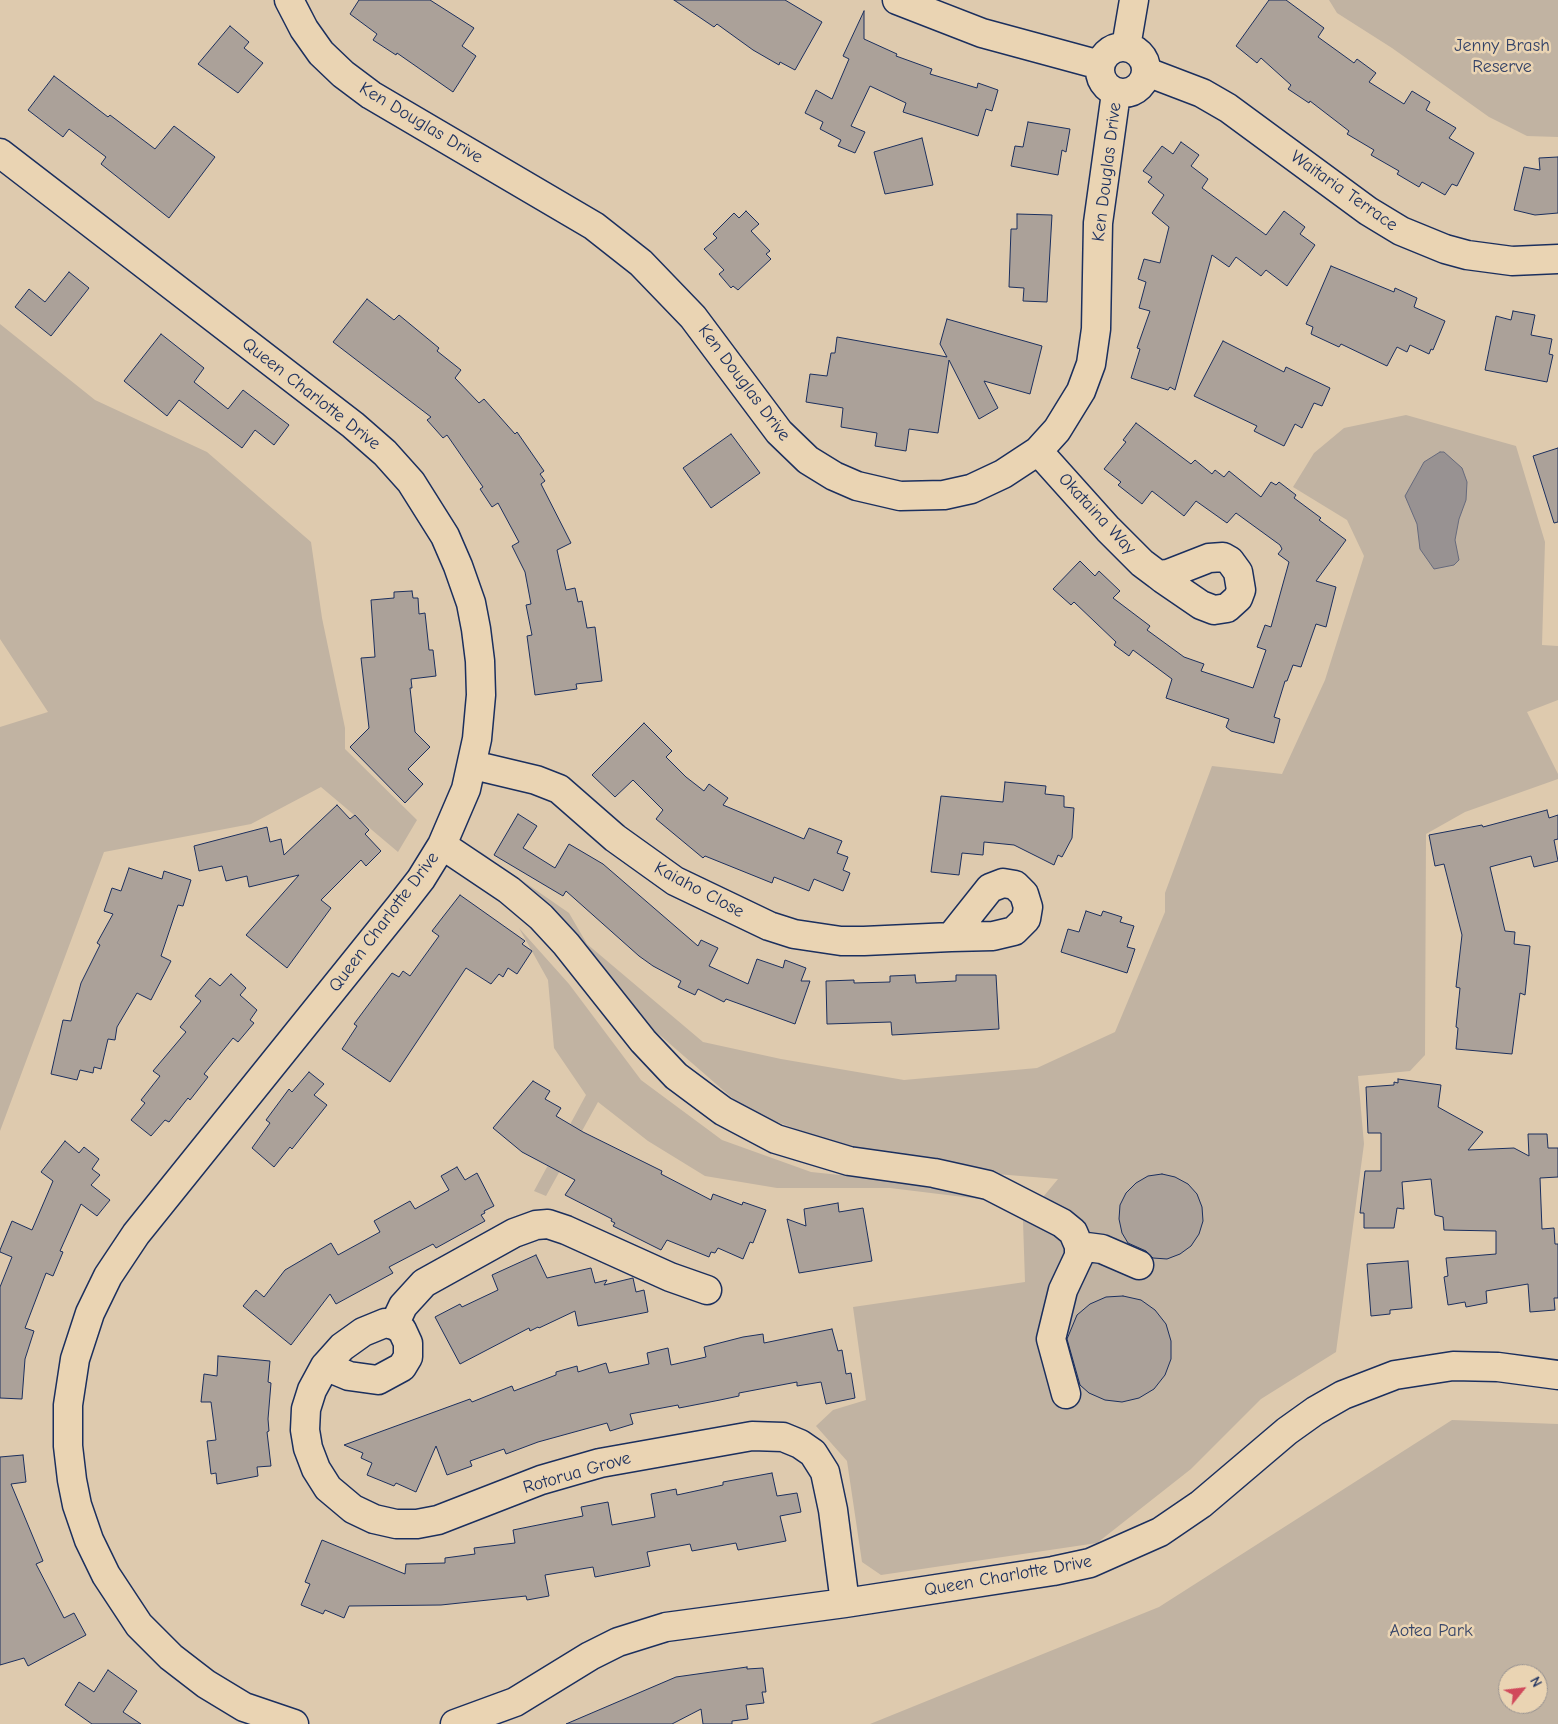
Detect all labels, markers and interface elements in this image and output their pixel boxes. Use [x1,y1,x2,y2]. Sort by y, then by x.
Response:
park label: Jenny Brash Reserve [1454,35,1550,78]
street label: Ken Douglas Drive [355,78,487,168]
street label: Ken Douglas Drive [1088,101,1126,243]
street label: Waitaria Terrace [1286,146,1402,236]
street label: Ken Douglas Drive [693,321,795,445]
street label: Queen Charlotte Drive [237,333,385,455]
street label: Okataina Way [1054,469,1140,559]
street label: Queen Charlotte Drive [324,848,444,996]
street label: Kaiaho Close [650,857,748,923]
street label: Rotorua Grove [521,1447,633,1499]
street label: Queen Charlotte Drive [922,1551,1094,1601]
park label: Aotea Park [1389,1620,1473,1642]
north arrow [1498,1664,1548,1714]
text: N [1526,1674,1545,1690]

